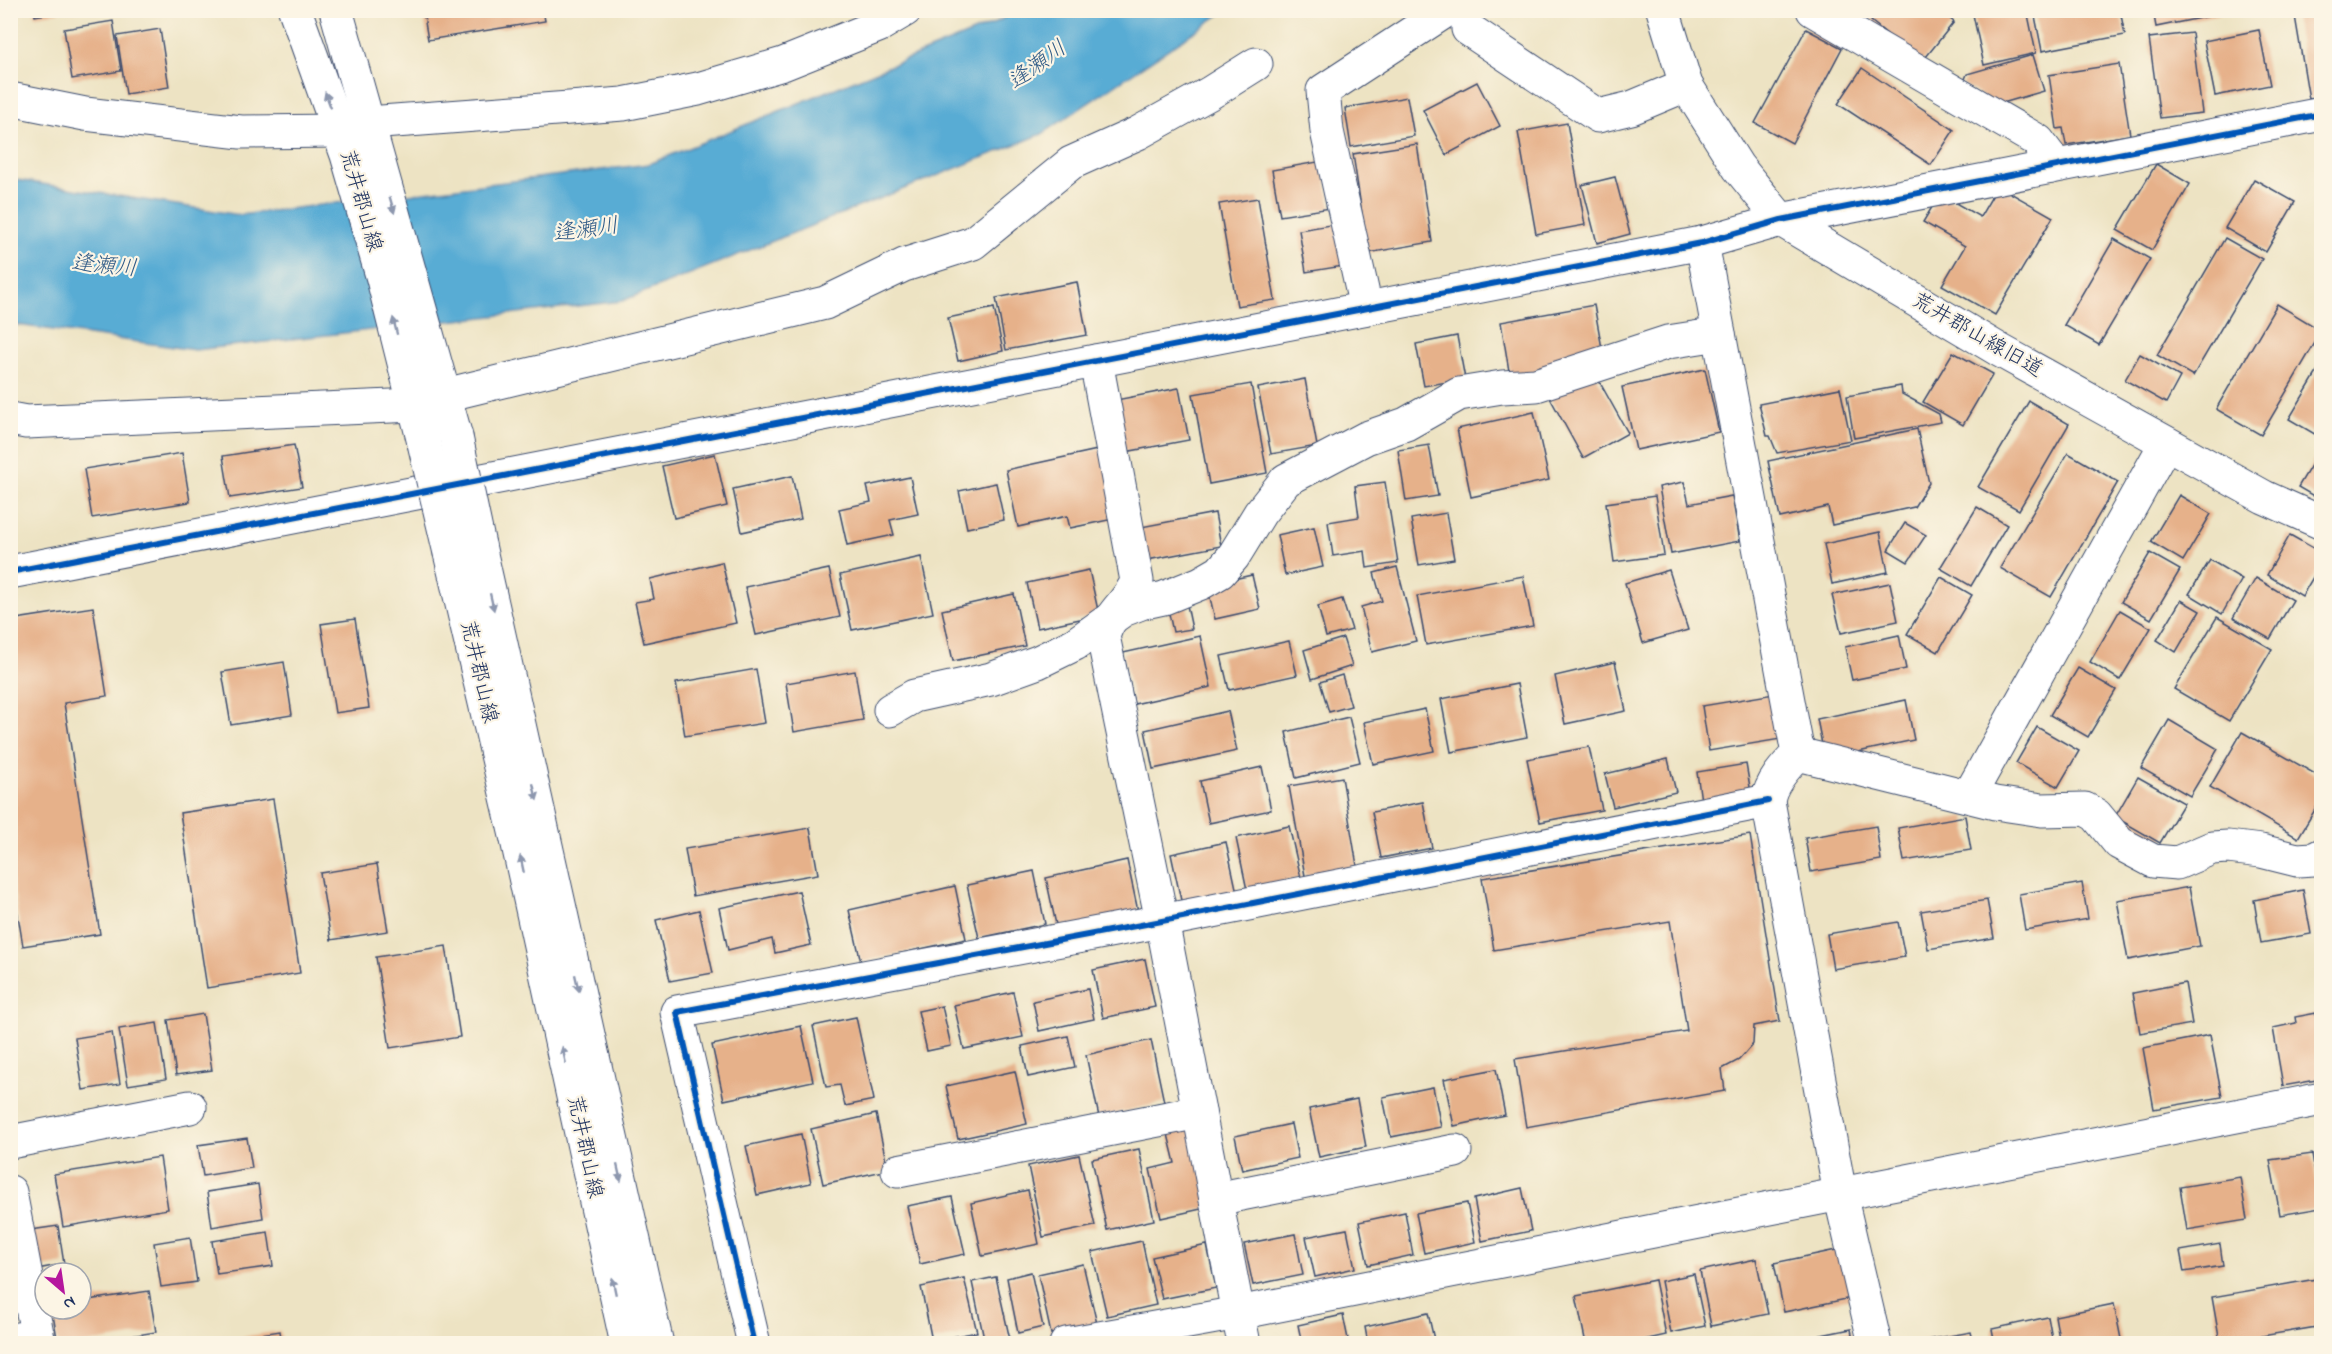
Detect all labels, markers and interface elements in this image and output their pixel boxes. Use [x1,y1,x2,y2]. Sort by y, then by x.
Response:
water label: 逢瀬川 [1002,34,1074,98]
one-way arrow [323,91,332,109]
street label: 荒井郡山線 [331,146,389,256]
one-way arrow [388,197,397,215]
water label: 逢瀬川 [551,211,621,251]
water label: 逢瀬川 [70,248,138,286]
street label: 荒井郡山線旧道 [1906,286,2048,386]
one-way arrow [390,317,400,335]
one-way arrow [488,593,497,612]
street label: 荒井郡山線 [452,617,504,727]
one-way arrow [530,783,540,802]
one-way arrow [517,855,527,874]
one-way arrow [573,974,582,993]
one-way arrow [559,1045,568,1064]
street label: 荒井郡山線 [558,1093,610,1201]
one-way arrow [615,1164,625,1182]
north arrow [33,1261,93,1321]
one-way arrow [609,1277,619,1296]
text: N [59,1289,80,1316]

